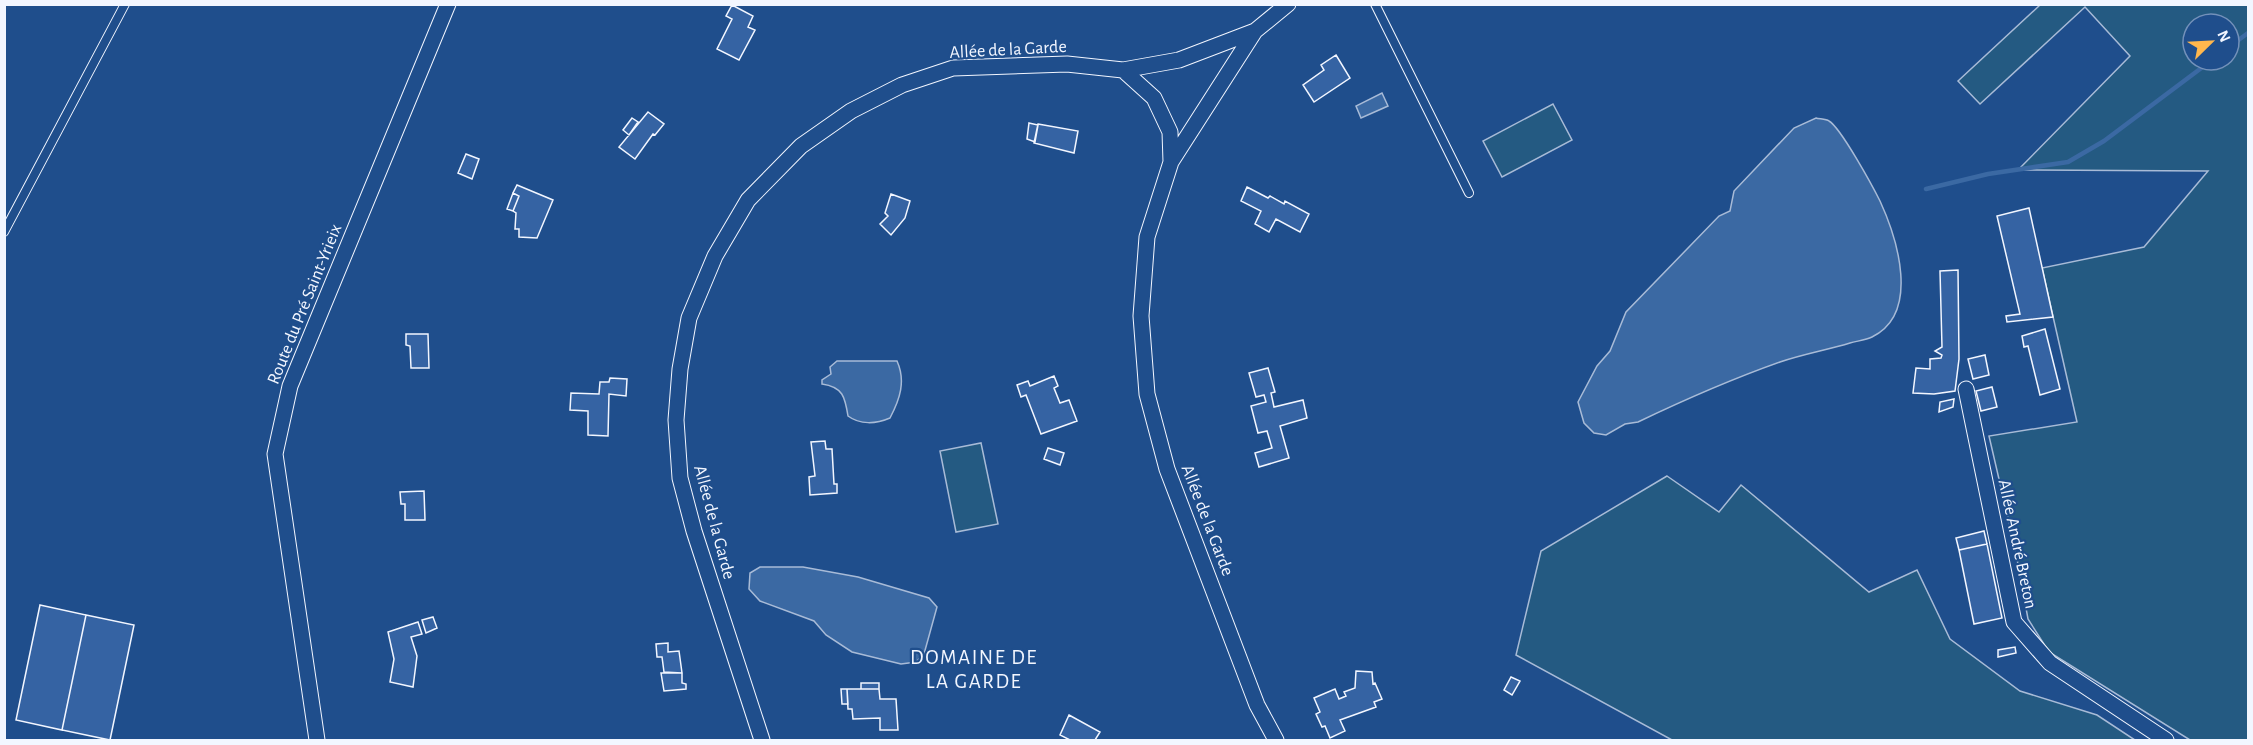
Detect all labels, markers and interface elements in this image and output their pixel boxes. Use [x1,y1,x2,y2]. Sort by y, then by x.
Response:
north arrow [2181,12,2241,72]
text: N [2214,28,2233,45]
street label: Allée de la Garde [949,38,1067,62]
street label: Route du Pré Saint-Yrieix [265,222,345,387]
street label: Allée de la Garde [1178,462,1236,578]
street label: Allée de la Garde [690,463,738,581]
street label: Allée André Breton [1995,478,2040,611]
district label: DOMAINE DE LA GARDE [910,647,1038,692]

